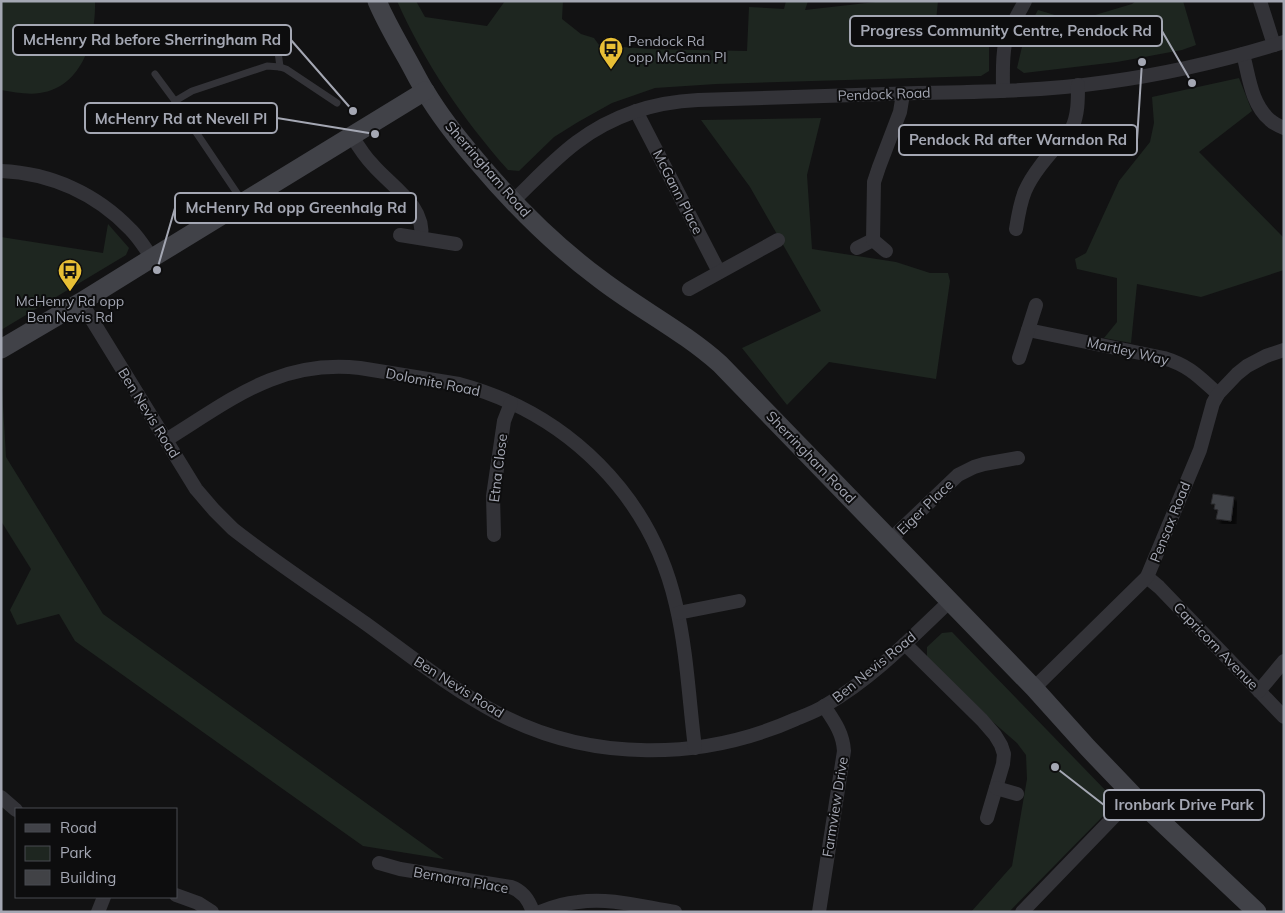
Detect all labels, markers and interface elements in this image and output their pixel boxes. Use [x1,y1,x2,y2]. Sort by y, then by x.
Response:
callout: Progress Community Centre, Pendock Rd [850,16,1162,46]
text: Progress Community Centre, Pendock Rd [860,21,1152,40]
callout: McHenry Rd before Sherringham Rd [13,25,291,55]
text: McHenry Rd before Sherringham Rd [23,30,281,49]
place label: Pendock Rd opp McGann Pl [628,32,727,66]
bus stop icon: Pendock Rd opp McGann Pl [598,36,624,70]
street label: Pendock Road [837,83,931,105]
callout: McHenry Rd at Nevell Pl [85,103,277,133]
text: McHenry Rd at Nevell Pl [95,109,267,128]
street label: Sherringham Road [441,117,535,221]
callout: Pendock Rd after Warndon Rd [899,125,1137,155]
text: Pendock Rd after Warndon Rd [909,130,1127,149]
street label: McGann Place [649,147,707,237]
callout: McHenry Rd opp Greenhalg Rd [175,193,416,223]
text: McHenry Rd opp Greenhalg Rd [185,198,407,217]
bus stop icon: McHenry Rd opp Ben Nevis Rd [57,258,83,292]
place label: McHenry Rd opp Ben Nevis Rd [16,292,124,326]
street label: Martley Way [1085,333,1171,369]
street label: Dolomite Road [384,364,482,400]
street label: Ben Nevis Road [114,365,184,461]
street label: Sherringham Road [762,407,860,507]
street label: Etna Close [485,433,511,503]
street label: Eiger Place [893,476,957,538]
street label: Pensax Road [1146,479,1194,565]
street label: Capricorn Avenue [1170,598,1262,694]
street label: Ben Nevis Road [828,628,920,706]
street label: Ben Nevis Road [411,652,507,722]
street label: Farmview Drive [818,756,852,858]
callout: Ironbark Drive Park [1104,790,1264,820]
text: Ironbark Drive Park [1114,795,1254,814]
legend [15,808,178,898]
text: Road [60,818,97,837]
text: Park [60,843,92,862]
street label: Bernarra Place [412,863,510,897]
text: Building [60,868,116,887]

